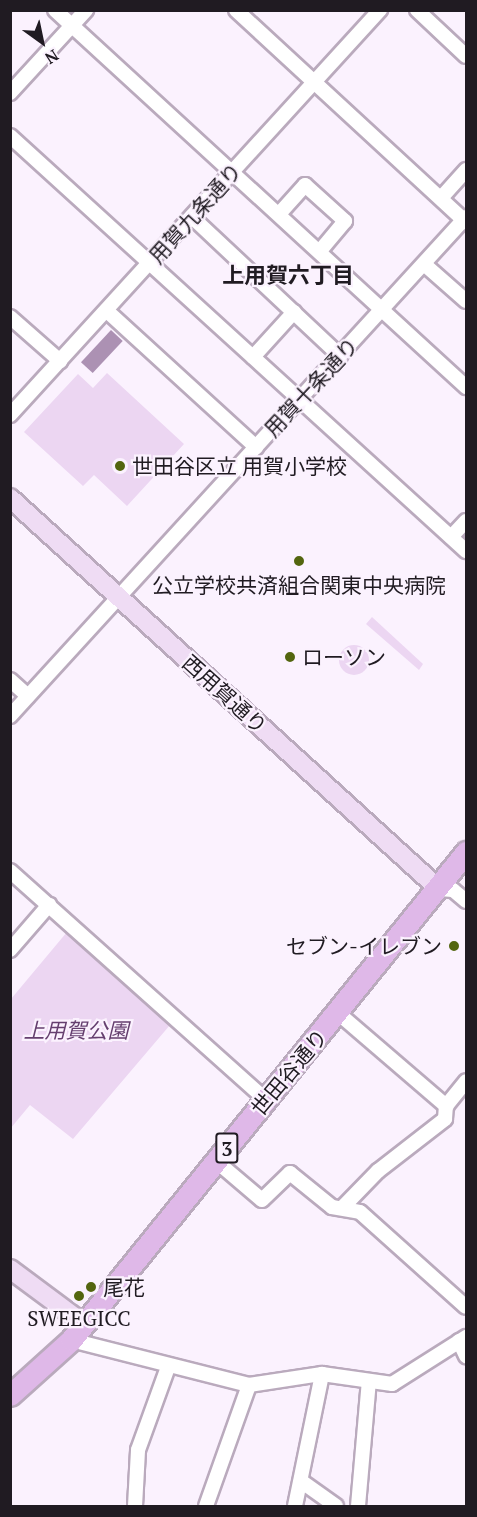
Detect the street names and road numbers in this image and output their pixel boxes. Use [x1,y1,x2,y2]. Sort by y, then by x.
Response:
street label: 用賀九条通り [143,158,247,268]
street label: 用賀十条通り [259,332,363,442]
street label: 西用賀通り [178,650,272,738]
street label: 世田谷通り [246,1024,332,1120]
road number: 3 [215,1131,239,1165]

